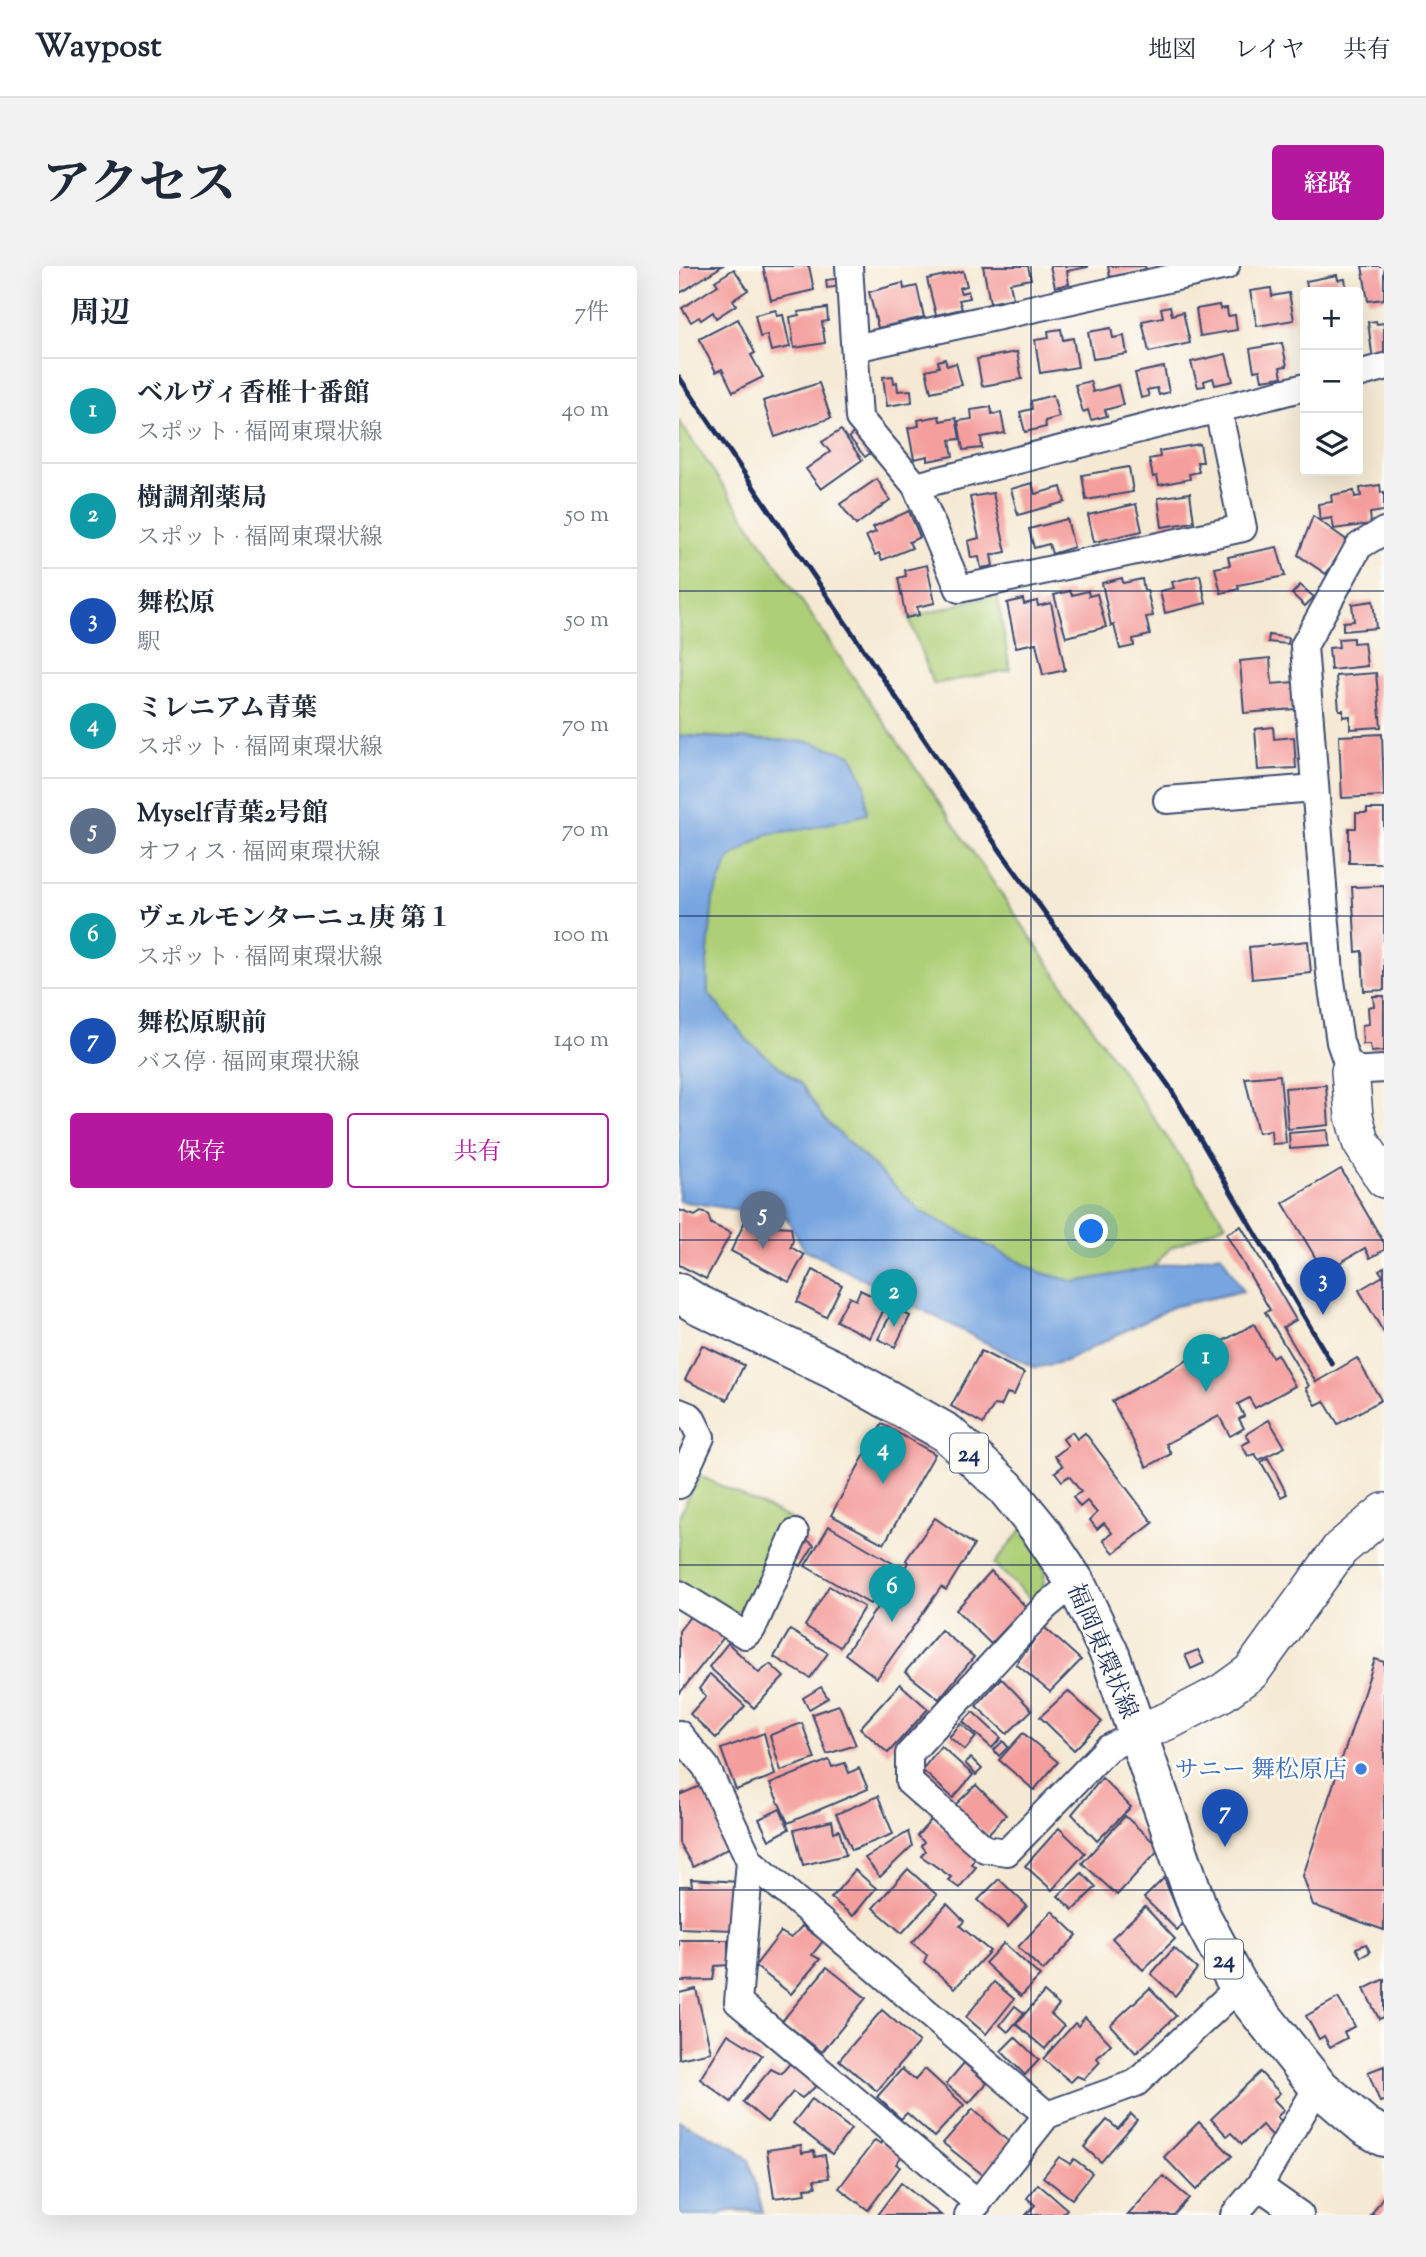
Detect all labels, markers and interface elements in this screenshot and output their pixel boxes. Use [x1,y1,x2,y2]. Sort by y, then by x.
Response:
text: Waypost [35,24,162,72]
text: 地図 [1148,34,1196,68]
text: レイヤ [1234,34,1305,68]
text: 共有 [1343,34,1391,68]
button: 経路 [1272,145,1384,220]
text: アクセス [42,152,237,222]
map controls [1300,287,1363,476]
button: + [1300,287,1363,350]
text: 周辺 [70,293,130,336]
text: 7件 [574,297,609,330]
button: − [1300,350,1363,413]
text: ベルヴィ香椎十番館 [137,376,369,413]
text: 1 [89,394,97,427]
text: 40 m [562,394,609,427]
button: layers [1300,413,1363,476]
text: スポット · 福岡東環状線 [137,417,383,450]
text: 樹調剤薬局 [137,481,267,518]
text: 2 [88,499,98,532]
text: 50 m [565,499,609,532]
text: スポット · 福岡東環状線 [137,522,383,555]
text: 舞松原 [137,586,215,623]
text: 3 [88,604,98,637]
text: 50 m [565,604,609,637]
text: 駅 [137,627,160,660]
text: ミレニアム青葉 [137,691,317,728]
text: 4 [87,709,99,742]
text: 70 m [562,709,609,742]
text: スポット · 福岡東環状線 [137,732,383,765]
text: Myself青葉2号館 [137,796,328,833]
text: 5 [89,814,97,847]
text: 70 m [562,814,609,847]
text: オフィス · 福岡東環状線 [137,837,380,870]
text: ヴェルモンターニュ庚 第１ [137,901,452,938]
text: 6 [87,919,99,952]
text: 100 m [553,919,609,952]
text: スポット · 福岡東環状線 [137,942,383,975]
text: 舞松原駅前 [137,1006,267,1043]
text: 7 [87,1024,99,1057]
text: 140 m [554,1024,609,1057]
text: バス停 · 福岡東環状線 [137,1047,360,1080]
button: 保存 [70,1113,333,1188]
button: 共有 [347,1113,609,1188]
pin: 5 [740,1191,786,1249]
your location [1074,1214,1108,1248]
pin: 3 [1300,1257,1346,1315]
pin: 2 [871,1269,917,1327]
pin: 1 [1183,1334,1229,1392]
pin: 4 [860,1426,906,1484]
road number: 24 [950,1434,988,1472]
pin: 6 [869,1564,915,1622]
street label: 福岡東環状線 [1057,1579,1145,1725]
place label: サニー 舞松原店 [1175,1754,1347,1788]
marker: サニー 舞松原店 [1353,1761,1369,1777]
pin: 7 [1202,1789,1248,1847]
road number: 24 [1205,1940,1243,1978]

